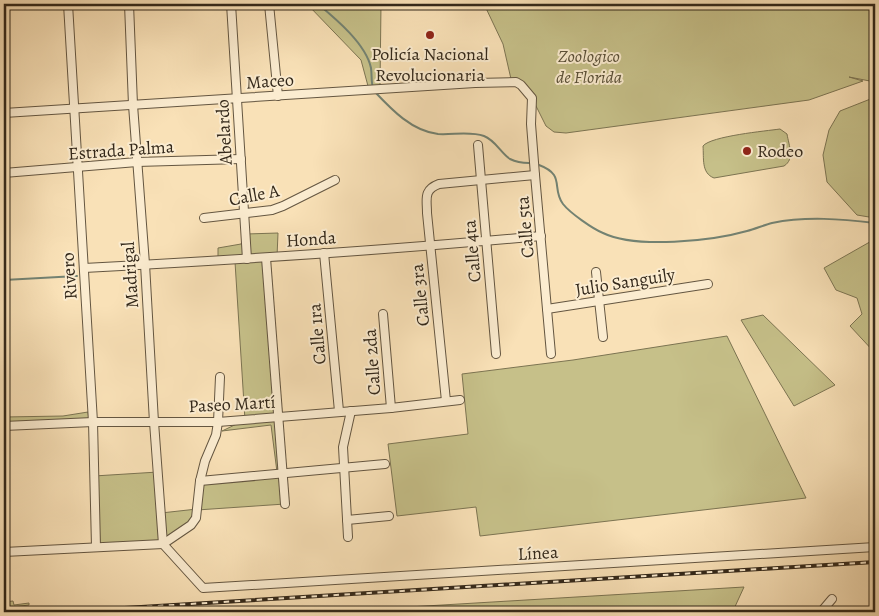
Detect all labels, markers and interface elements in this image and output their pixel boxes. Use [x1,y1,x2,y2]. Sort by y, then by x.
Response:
marker: Policía Nacional Revolucionaria [424,29,436,41]
place label: Policía Nacional Revolucionaria [371,42,489,87]
park label: Zoologico de Florida [556,44,622,89]
street label: Maceo [245,67,295,95]
street label: Abelardo [210,99,238,166]
street label: Estrada Palma [67,134,175,166]
place label: Rodeo [757,139,803,163]
marker: Rodeo [741,145,753,157]
street label: Calle A [227,178,282,212]
street label: Calle 5ta [510,194,540,259]
street label: Calle 4ta [457,218,487,283]
street label: Honda [285,225,337,253]
street label: Madrigal [116,240,144,309]
street label: Rivero [55,252,83,300]
street label: Calle 3ra [405,262,435,327]
street label: Julio Sanguily [573,262,678,302]
street label: Calle 1ra [302,302,332,366]
street label: Calle 2da [358,327,386,396]
street label: Paseo Martí [188,390,276,418]
street label: Línea [517,540,559,566]

